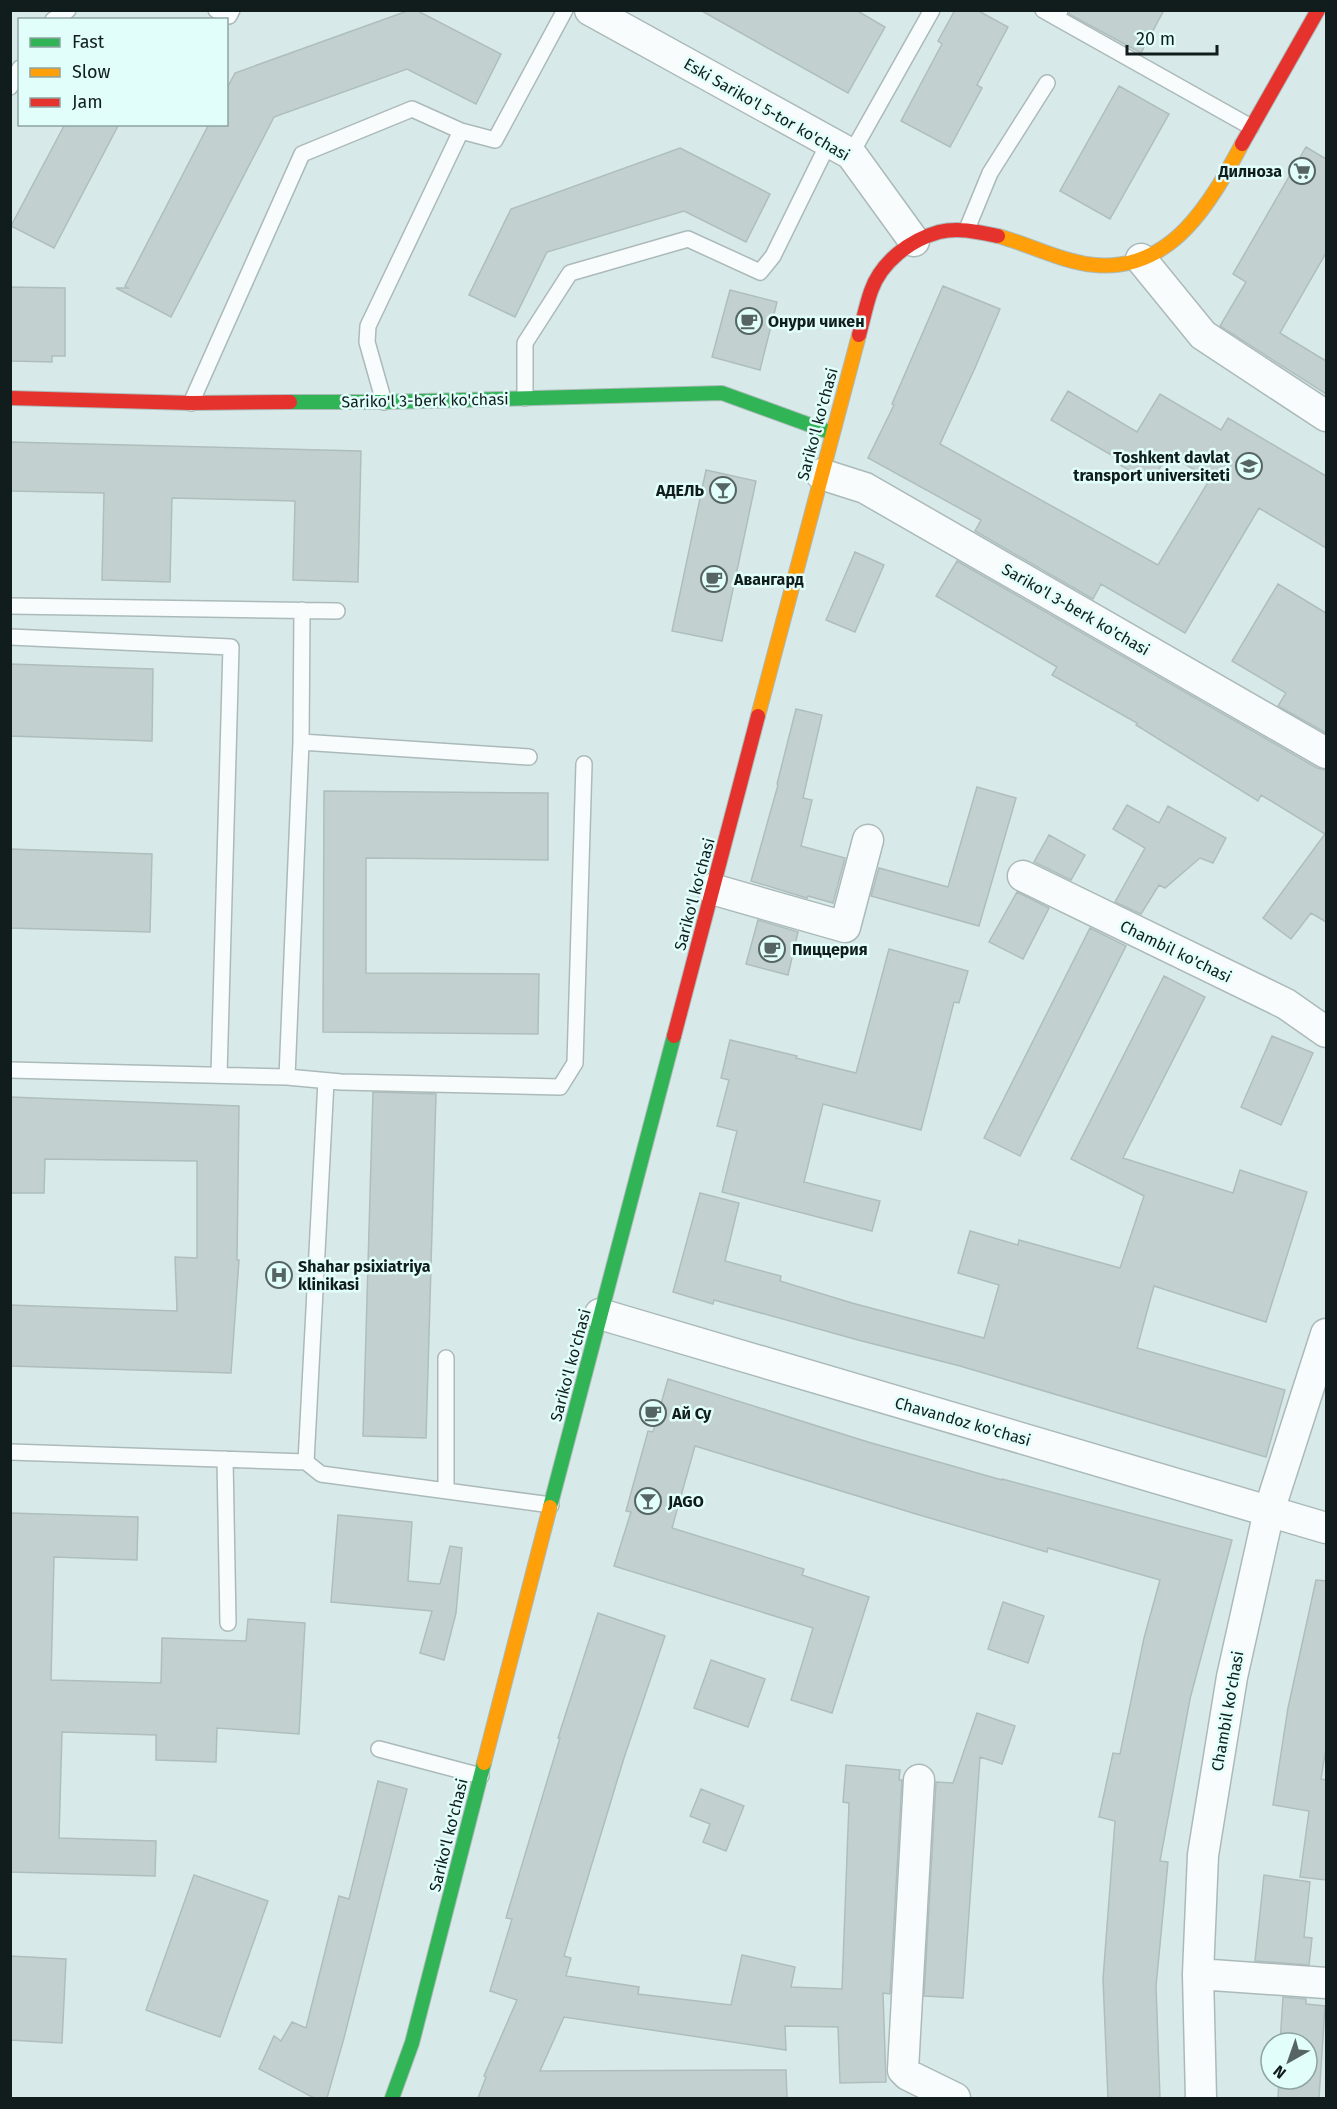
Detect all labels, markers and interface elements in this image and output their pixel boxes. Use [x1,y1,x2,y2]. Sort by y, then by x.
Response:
legend [18,18,228,126]
scale bar [1127,18,1217,56]
text: 20 m [1136,28,1175,50]
text: Fast [72,31,105,53]
street label: Eski Sariko'l 5-tor ko'chasi [680,54,853,165]
text: Slow [72,61,111,83]
text: Jam [72,91,103,113]
supermarket icon: Дилноза [1287,156,1317,186]
place label: Дилноза [1217,162,1282,181]
cafe icon: Онури чикен [734,306,764,336]
place label: Онури чикен [768,312,865,331]
street label: Sariko'l ko'chasi [793,366,842,483]
street label: Sariko'l 3-berk ko'chasi [341,390,509,411]
place label: Toshkent davlat transport universiteti [1073,448,1231,485]
school or university icon: Toshkent davlat transport universiteti [1234,451,1264,481]
bar icon: АДЕЛЬ [708,475,738,505]
place label: АДЕЛЬ [655,481,704,500]
street label: Sariko'l 3-berk ko'chasi [999,559,1153,659]
cafe icon: Авангард [699,564,729,594]
place label: Авангард [733,570,804,589]
street label: Sariko'l ko'chasi [670,836,719,953]
street label: Chambil ko'chasi [1117,916,1235,987]
cafe icon: Пиццерия [757,934,787,964]
place label: Пиццерия [792,940,868,959]
place label: Shahar psixiatriya klinikasi [298,1257,431,1294]
hospital icon: Shahar psixiatriya klinikasi [264,1260,294,1290]
street label: Sariko'l ko'chasi [546,1307,595,1424]
street label: Chavandoz ko'chasi [893,1393,1033,1450]
cafe icon: Ай Су [638,1398,668,1428]
place label: Ай Су [671,1404,712,1423]
bar icon: JAGO [633,1486,663,1516]
place label: JAGO [667,1492,704,1511]
street label: Chambil ko'chasi [1208,1650,1247,1773]
street label: Sariko'l ko'chasi [425,1777,472,1894]
north arrow [1259,2031,1319,2091]
text: N [1270,2061,1290,2083]

